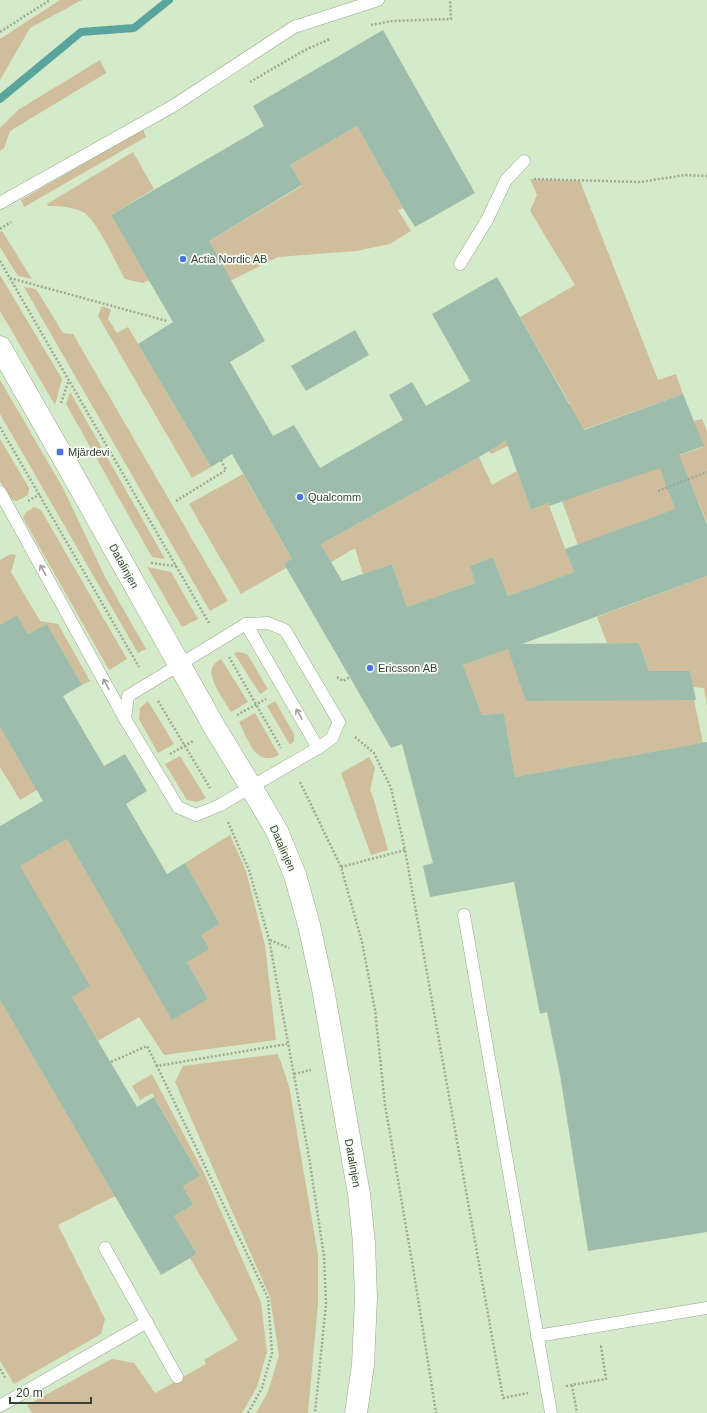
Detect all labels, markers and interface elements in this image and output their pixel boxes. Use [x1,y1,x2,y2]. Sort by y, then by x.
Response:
place label: Actia Nordic AB [191,253,267,265]
marker: Actia Nordic AB [178,254,188,264]
place label: Mjärdevi [68,446,110,458]
marker: Mjärdevi [55,447,65,457]
place label: Qualcomm [308,491,361,503]
marker: Qualcomm [295,492,305,502]
street label: Datalinjen [107,542,141,590]
one-way arrow [39,565,47,577]
place label: Ericsson AB [378,662,437,674]
marker: Ericsson AB [365,663,375,673]
one-way arrow [102,679,109,691]
one-way arrow [294,708,302,720]
street label: Datalinjen [268,823,298,873]
street label: Datalinjen [343,1138,363,1188]
scale bar [10,1379,91,1405]
text: 20 m [16,1386,43,1400]

